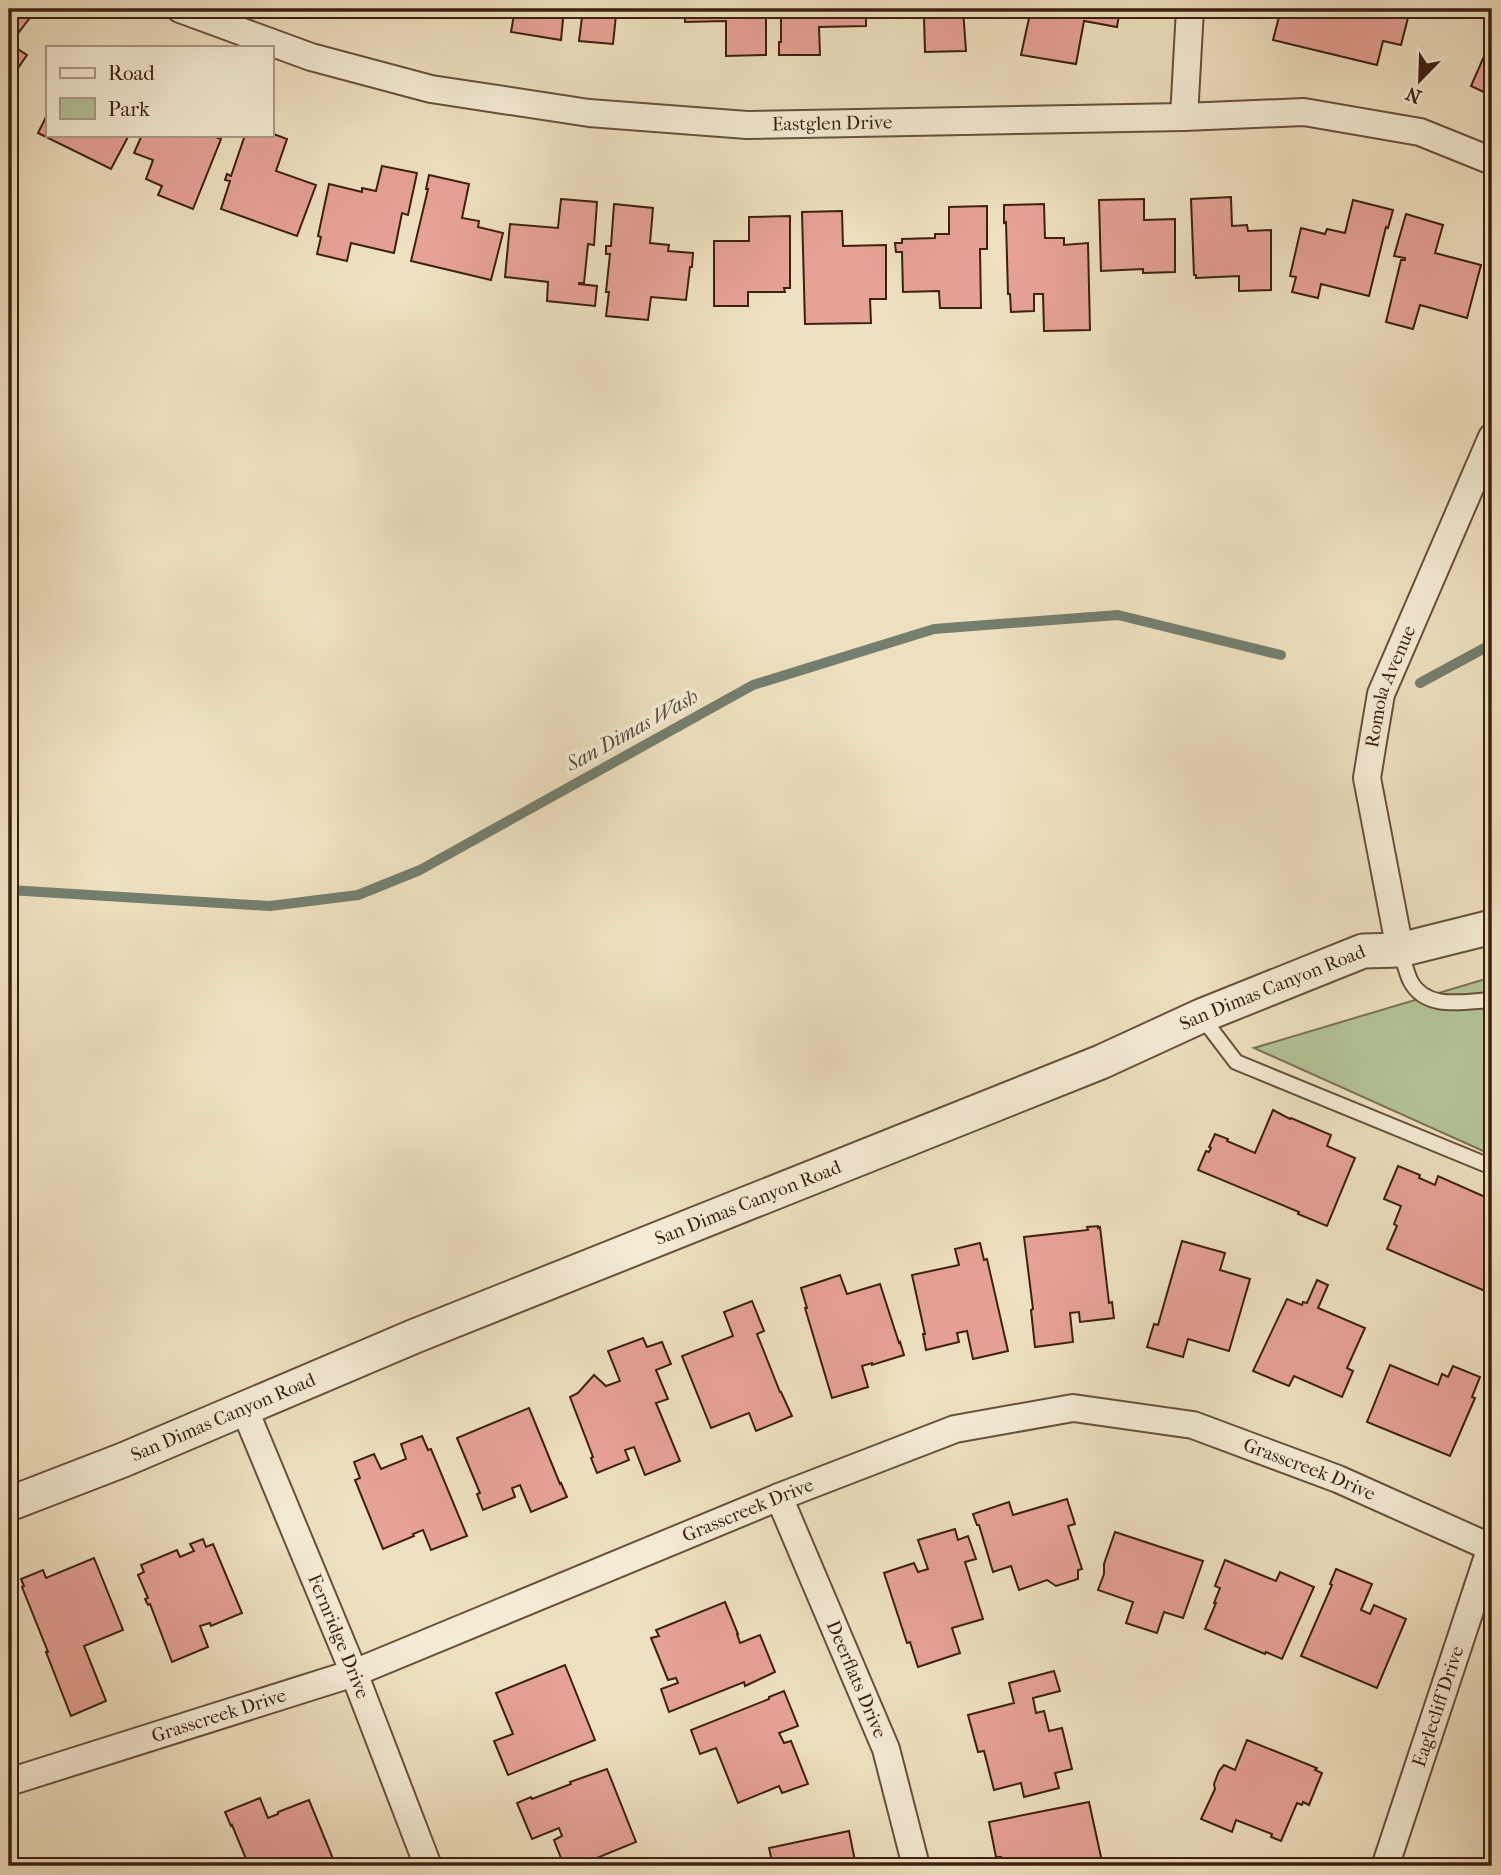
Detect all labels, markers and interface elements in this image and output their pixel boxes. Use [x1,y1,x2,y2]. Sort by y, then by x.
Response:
legend [46,46,273,136]
north arrow [1386,46,1456,116]
text: Road [108,61,155,85]
text: N [1402,82,1425,108]
text: Park [108,97,150,121]
street label: Eastglen Drive [772,111,892,136]
street label: Romola Avenue [1361,622,1420,749]
water label: San Dimas Wash [561,684,702,777]
street label: San Dimas Canyon Road [1176,940,1369,1035]
street label: San Dimas Canyon Road [652,1156,845,1250]
street label: San Dimas Canyon Road [128,1368,319,1466]
street label: Grasscreek Drive [1240,1434,1379,1505]
street label: Grasscreek Drive [679,1474,817,1547]
street label: Fernridge Drive [303,1571,374,1702]
street label: Deerflats Drive [822,1617,891,1741]
street label: Eaglecliff Drive [1408,1643,1468,1770]
street label: Grasscreek Drive [149,1684,289,1747]

